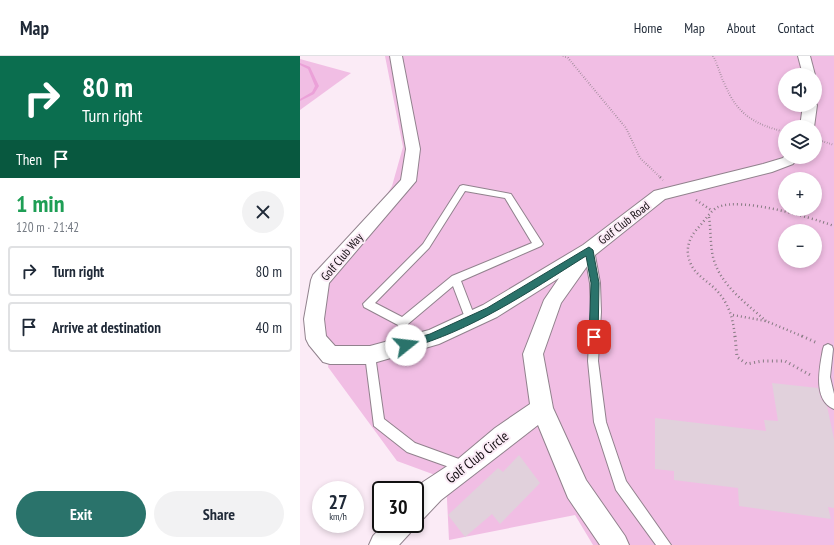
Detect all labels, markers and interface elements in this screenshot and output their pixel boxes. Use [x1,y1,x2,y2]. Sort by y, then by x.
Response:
text: Map [20,16,49,40]
text: Home [634,19,662,37]
text: Map [684,19,705,37]
text: About [727,19,756,37]
text: Contact [778,19,814,37]
text: 80 m [82,68,133,105]
map controls [778,68,822,268]
button: sound [778,68,822,112]
icon: right [16,72,68,124]
text: Turn right [82,104,142,127]
button: layers [778,120,822,164]
icon: arrive [50,148,72,170]
text: Then [16,150,42,169]
button: + [778,172,822,216]
text: 1 min [16,188,64,219]
button: close [242,191,284,233]
street label: Golf Club Road [595,198,652,247]
text: 120 m · 21:42 [16,219,79,236]
button: − [778,224,822,268]
street label: Golf Club Way [317,229,366,284]
icon: right [18,260,40,282]
text: Turn right [52,262,104,281]
text: 80 m [256,262,282,281]
icon: arrive [18,316,40,338]
text: Arrive at destination [52,318,161,337]
text: 40 m [256,318,282,337]
pin [577,320,611,354]
position arrow [385,324,427,366]
icon: arrive [583,326,605,348]
street label: Golf Club Circle [442,427,512,487]
speed limit sign: 30 [372,481,424,533]
text: 27 [328,489,348,515]
button: Exit [16,491,146,537]
button: Share [154,491,284,537]
text: km/h [329,510,347,523]

